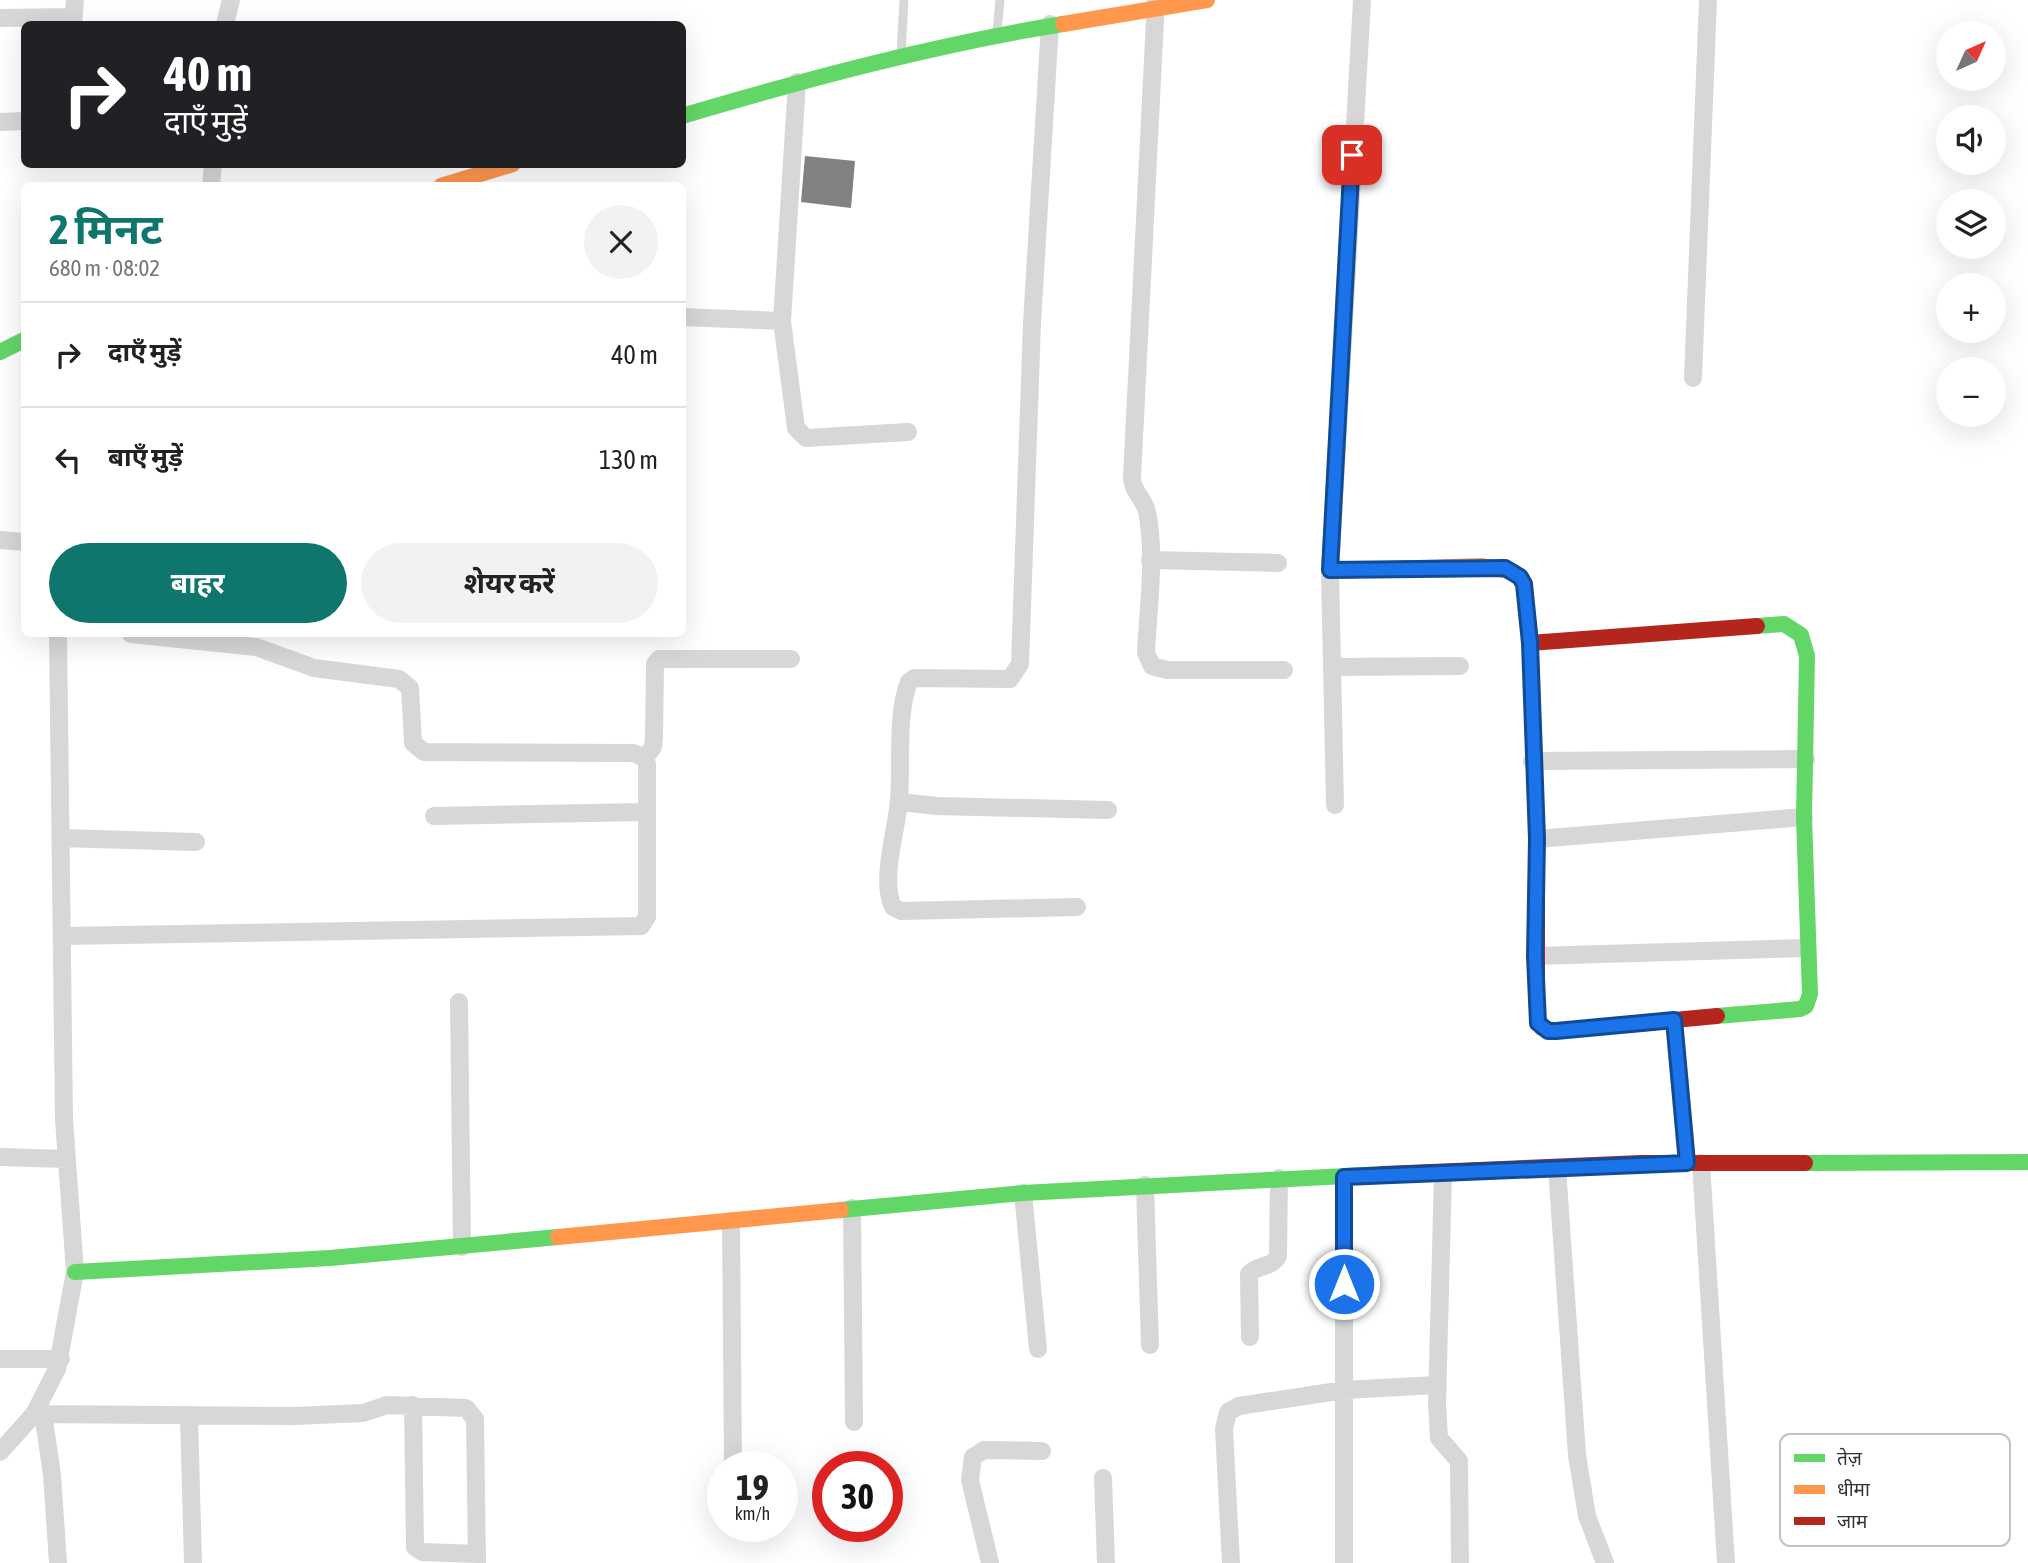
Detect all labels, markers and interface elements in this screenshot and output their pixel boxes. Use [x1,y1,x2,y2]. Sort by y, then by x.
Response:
north arrow [1936,21,2006,91]
map controls [1936,21,2006,427]
text: 40 m [164,45,252,101]
icon: right [49,49,140,140]
text: दाएँ मुड़ें [164,103,248,140]
button: sound [1936,105,2006,175]
pin [1322,125,1382,185]
icon: arrive [1333,136,1371,174]
button: layers [1936,189,2006,259]
text: 2 मिनट [49,205,163,253]
button: close [584,205,658,279]
text: 680 m · 08:02 [49,255,160,281]
button: + [1936,273,2006,343]
icon: right [49,336,87,374]
text: दाएँ मुड़ें [108,337,181,367]
text: 40 m [611,340,658,370]
button: − [1936,357,2006,427]
icon: left [49,441,87,479]
text: बाएँ मुड़ें [108,442,183,472]
text: 130 m [599,445,658,475]
button: बाहर [49,543,347,623]
button: शेयर करें [361,543,658,623]
position arrow [1307,1247,1381,1321]
legend [1780,1434,2010,1546]
text: तेज़ [1837,1447,1863,1469]
speed limit sign: 30 [812,1451,903,1542]
text: 19 [736,1467,769,1507]
text: धीमा [1837,1478,1871,1500]
text: km/h [735,1503,770,1524]
text: जाम [1837,1510,1868,1532]

